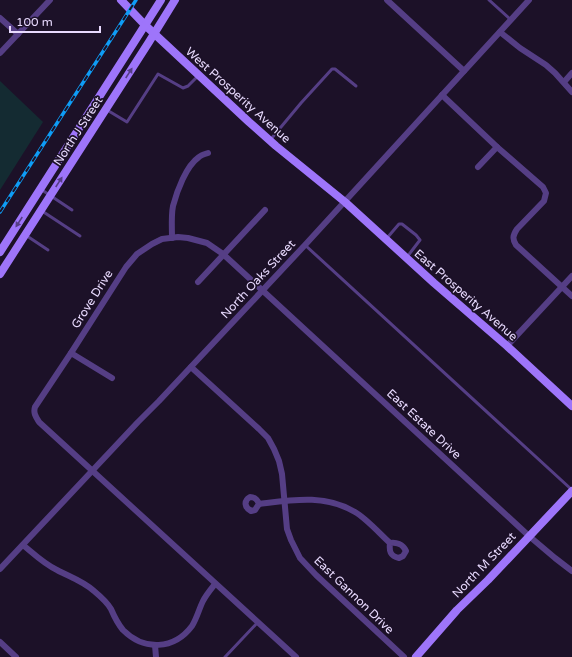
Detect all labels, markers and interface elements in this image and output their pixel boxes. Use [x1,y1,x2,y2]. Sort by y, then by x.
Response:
scale bar [10,8,100,34]
text: 100 m [16,15,53,29]
street label: West Prosperity Avenue [183,44,293,146]
one-way arrow [125,68,133,78]
street label: North J Street [51,94,106,168]
one-way arrow [55,177,63,187]
one-way arrow [15,217,23,227]
street label: North Oaks Street [218,236,298,321]
street label: East Prosperity Avenue [412,246,521,344]
street label: Grove Drive [68,267,116,331]
street label: East Estate Drive [384,386,464,462]
street label: North M Street [449,529,519,601]
street label: East Gannon Drive [311,553,397,637]

